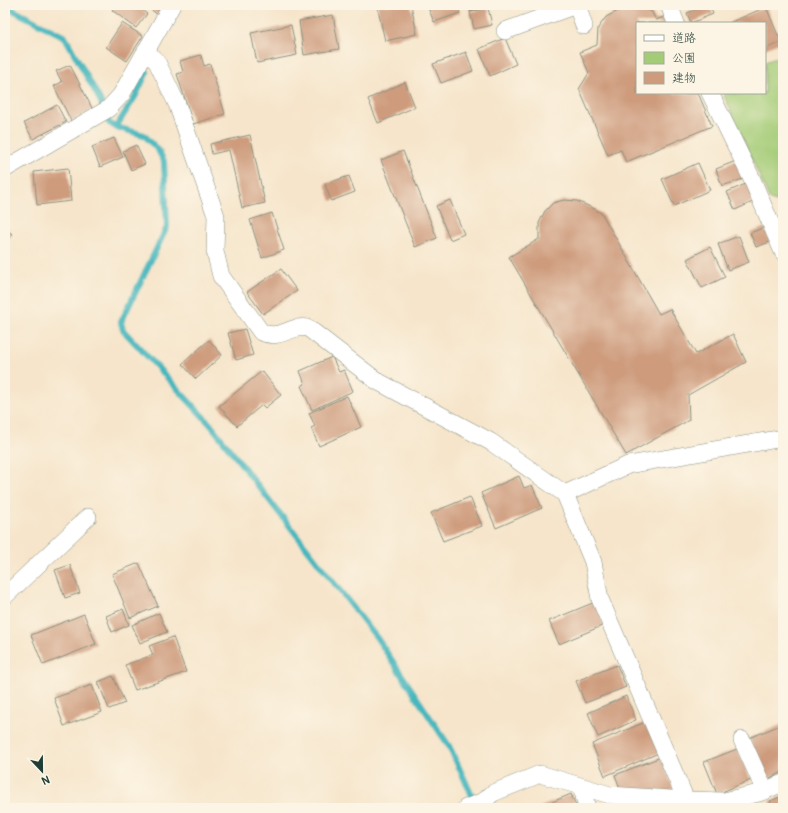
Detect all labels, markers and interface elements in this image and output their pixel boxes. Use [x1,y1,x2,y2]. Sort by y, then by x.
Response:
legend [636,22,766,94]
text: 道路 [672,31,696,46]
text: 公園 [672,51,696,66]
text: 建物 [672,71,696,86]
north arrow [22,751,62,791]
text: N [39,772,51,787]

